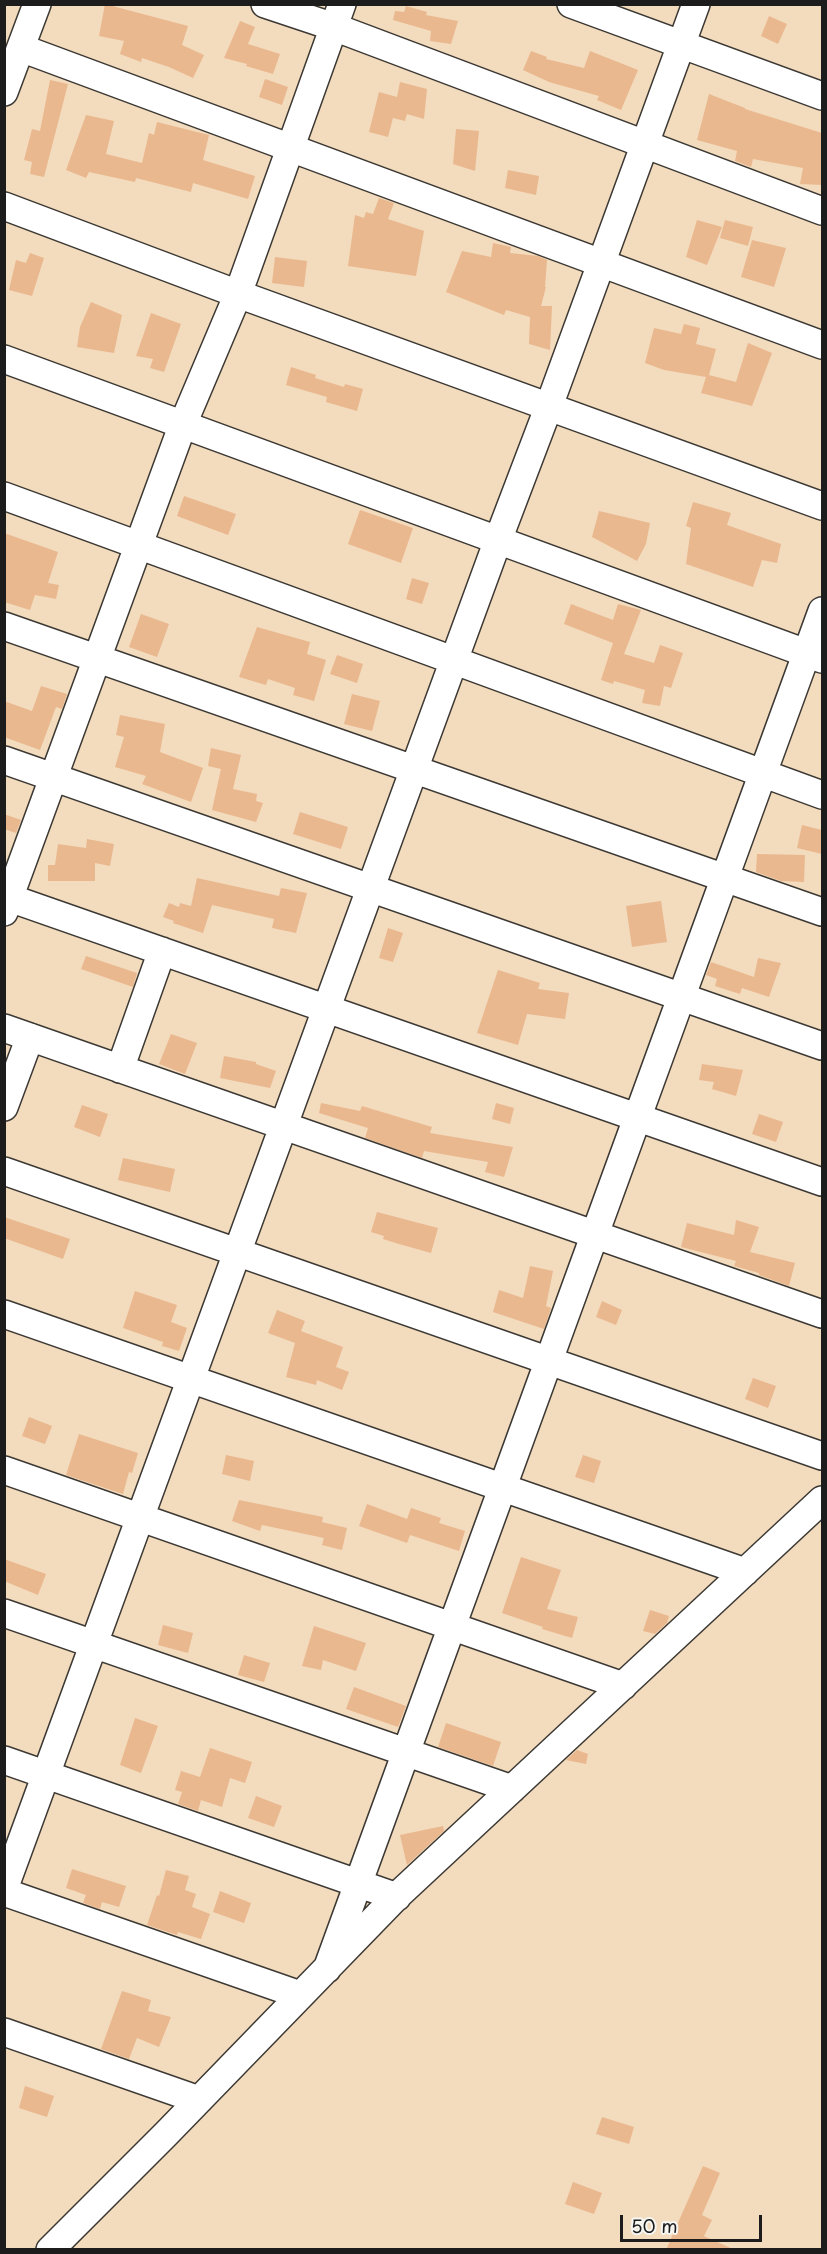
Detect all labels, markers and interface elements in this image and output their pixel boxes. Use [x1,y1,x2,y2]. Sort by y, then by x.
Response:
scale bar [623,2203,766,2241]
text: 50 m [631,2212,678,2239]

